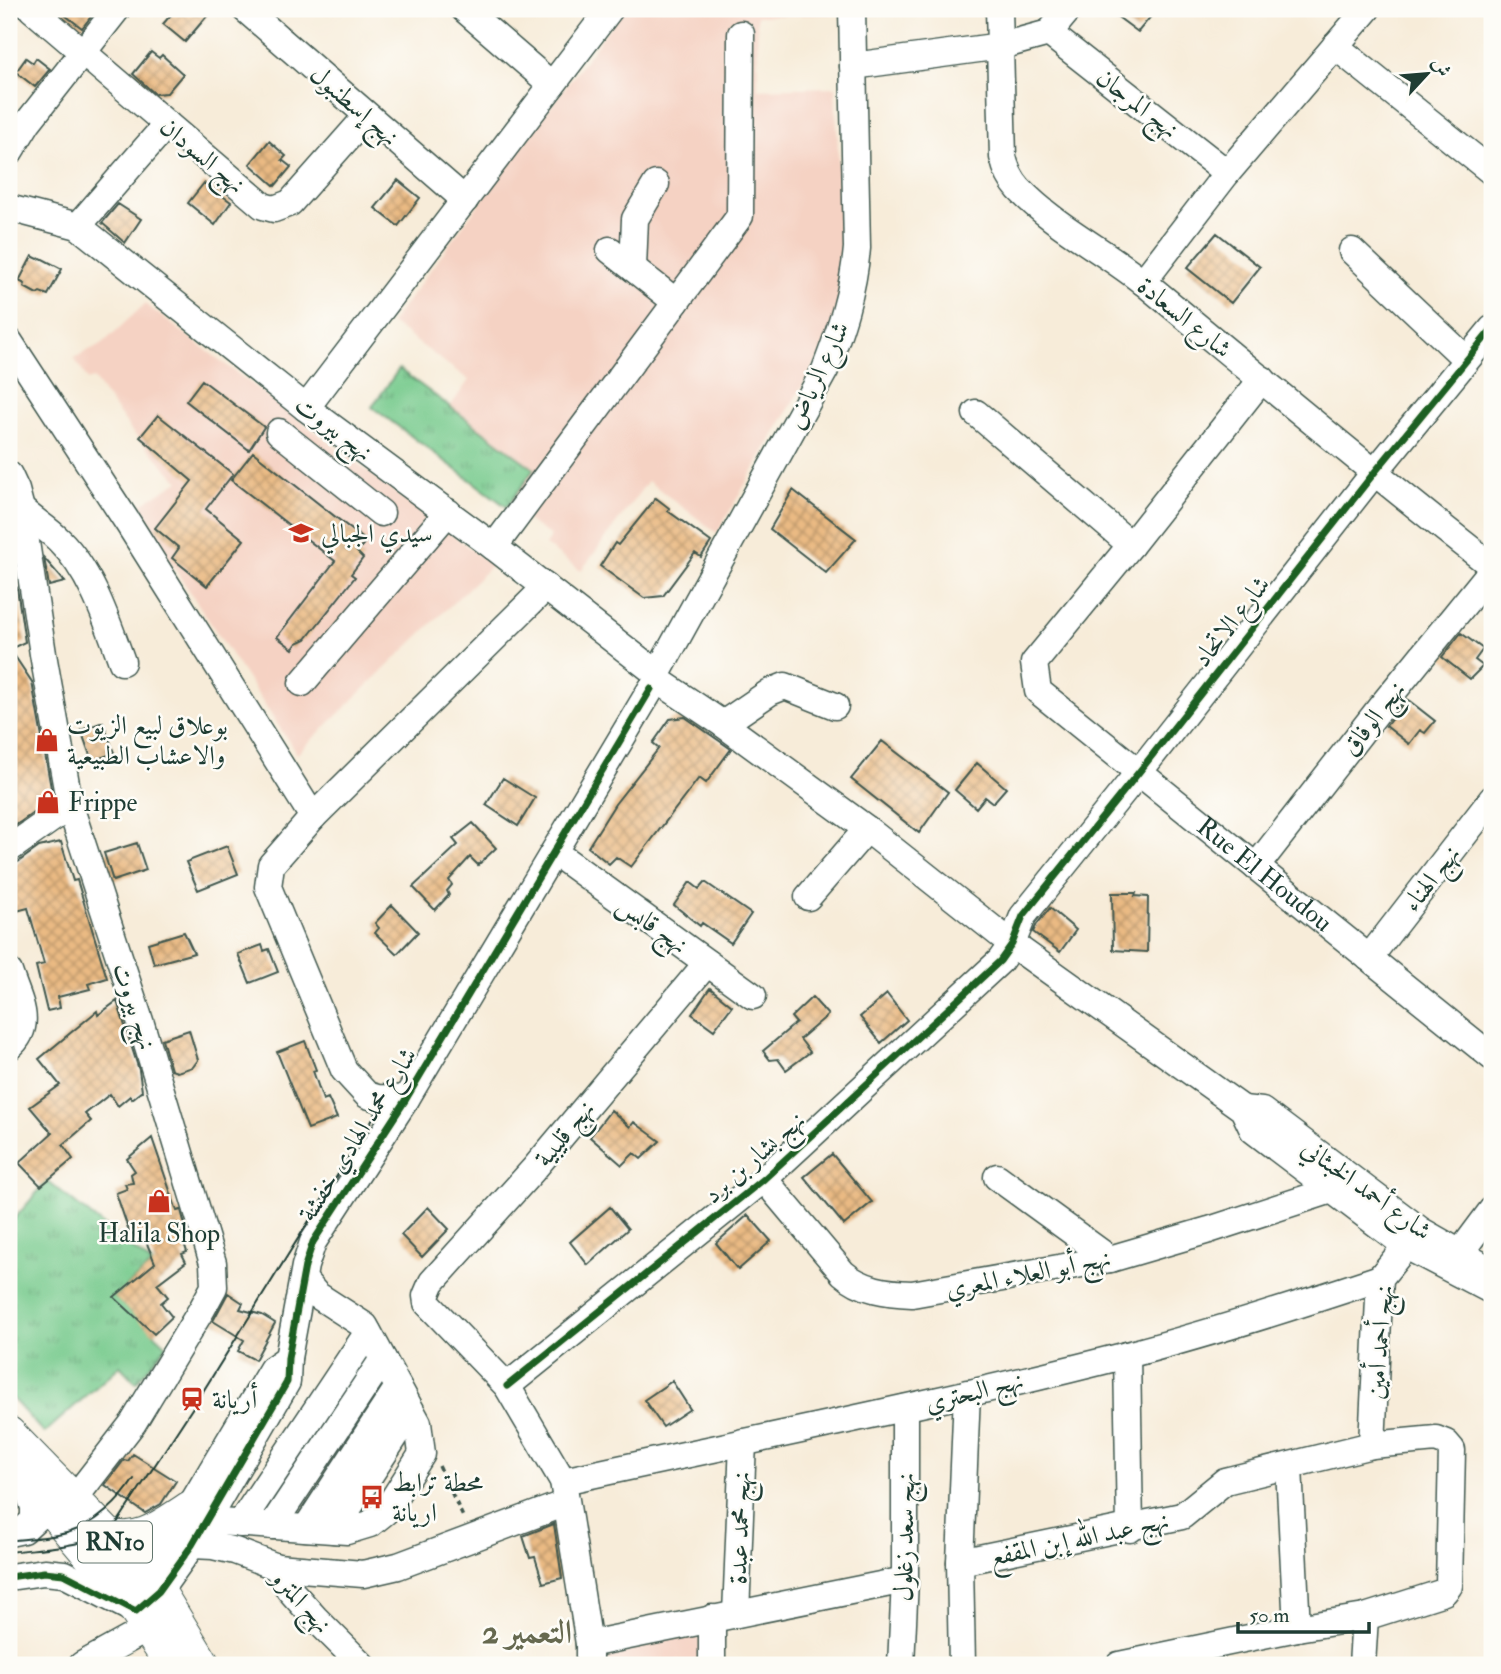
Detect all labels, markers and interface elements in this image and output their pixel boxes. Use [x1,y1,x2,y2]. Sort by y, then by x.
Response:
north arrow [1392,38,1462,108]
text: ش [1426,53,1456,81]
street label: نهج إسطنبول [299,58,406,159]
street label: نهج المرجان [1085,62,1185,152]
street label: نهج السودان [148,111,252,206]
street label: شارع السعادة [1128,270,1238,369]
street label: شارع الرياض [779,317,861,436]
street label: نهج بيروت [284,389,379,474]
place label: سيدي الجبالي [321,518,433,555]
school or university icon: سيدي الجبالي [287,519,315,547]
street label: شارع الاتحاد [1186,569,1281,677]
street label: نهج الوفاق [1335,675,1419,767]
place label: بوعلاق لبيع الزيوت والاعشاب الطبيعية [67,710,228,772]
shop icon: بوعلاق لبيع الزيوت والاعشاب الطبيعية [33,726,61,754]
place label: Frippe [68,787,137,820]
shop icon: Frippe [34,788,62,816]
street label: Rue El Houdou [1190,811,1339,939]
street label: نهج الهناء [1396,839,1473,923]
street label: نهج قابس [606,888,694,967]
street label: نهج بيروت [98,959,163,1056]
street label: شارع محمد الهادي خفشة [291,1041,429,1230]
street label: نهج قليبية [528,1094,607,1178]
street label: نهج بشار بن برد [697,1105,817,1216]
street label: شارع أحمد الخبثاني [1292,1130,1439,1252]
shop icon: Halila Shop [145,1187,173,1215]
place label: Halila Shop [98,1218,220,1251]
street label: نهج أبو العلاء المعري [942,1240,1115,1313]
street label: نهج أحمد أمين [1357,1283,1408,1401]
street label: نهج البحتري [922,1364,1029,1426]
place label: أريانة [212,1382,257,1416]
station icon: أريانة [178,1385,206,1413]
place label: محطة ترابط اريانة [392,1467,484,1529]
street label: نهج محمد عبدة [722,1471,765,1585]
street label: نهج سعد زغلول [888,1472,929,1602]
bus stop icon: محطة ترابط اريانة [358,1483,386,1511]
street label: نهج عبد الله إبن المقفع [986,1499,1173,1580]
road number: RN10 [78,1522,152,1562]
street label: نهج المترو [257,1561,338,1645]
scale bar [1238,1590,1370,1634]
text: 50 m [1249,1602,1290,1629]
district label: التعمير 2 [482,1612,572,1653]

